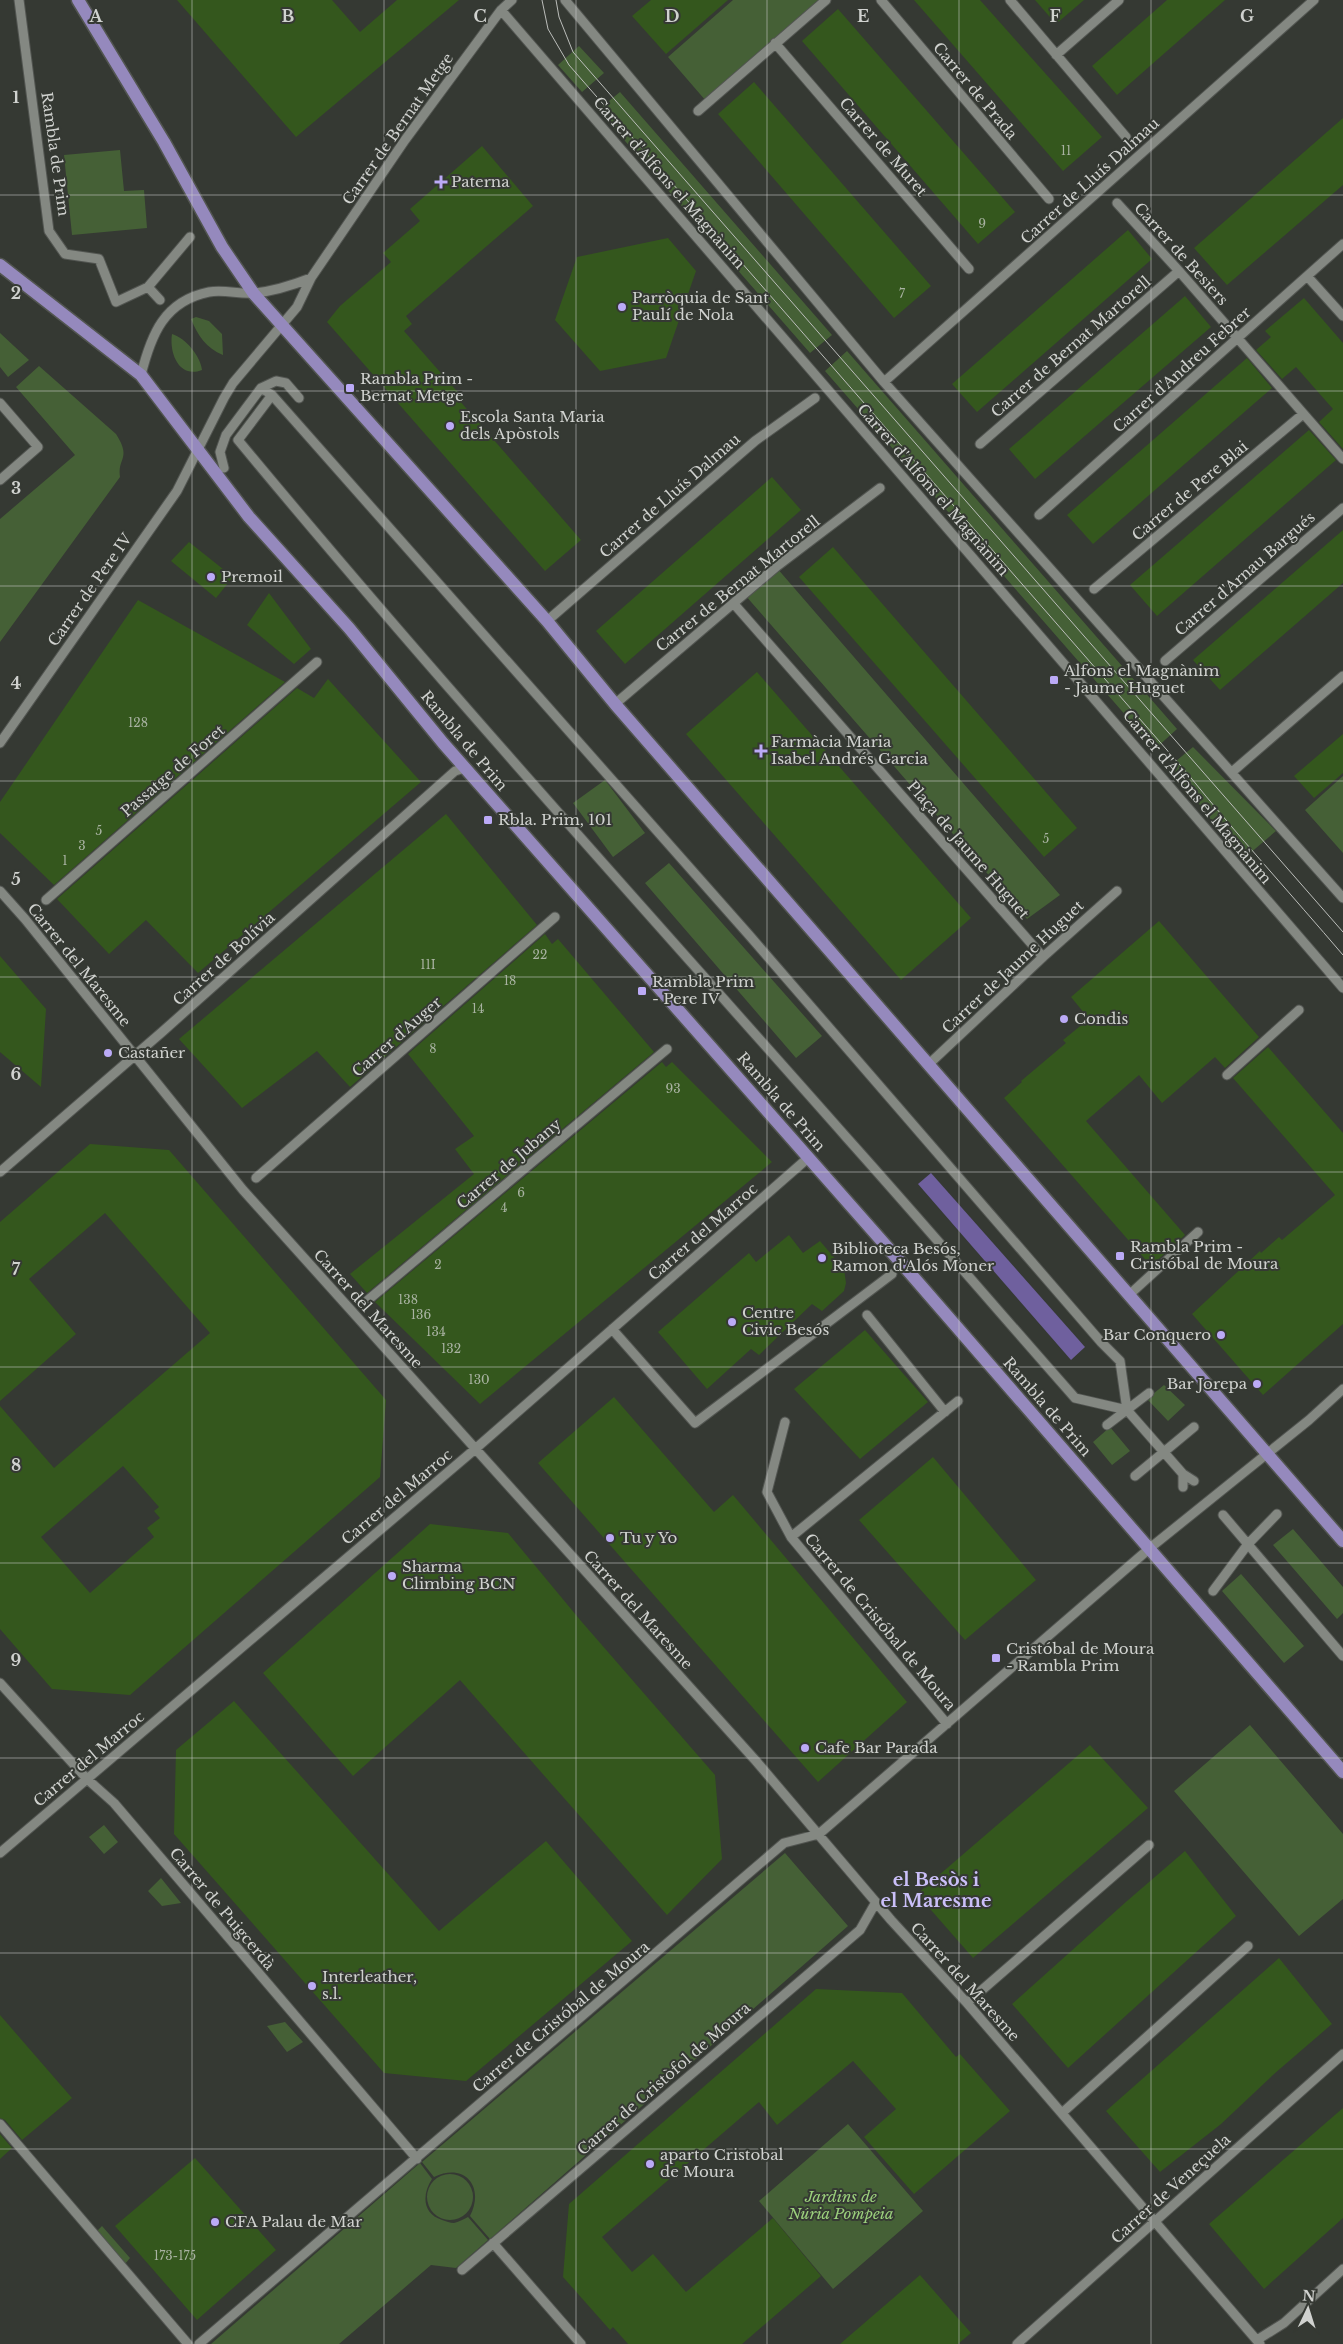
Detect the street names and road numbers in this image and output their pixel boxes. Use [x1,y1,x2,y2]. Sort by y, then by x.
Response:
street label: Carrer de Prada [929,38,1022,144]
street label: Carrer de Bernat Metge [338,49,457,208]
street label: Rambla de Prim [37,91,74,217]
street label: Carrer d'Alfons el Magnànim [589,93,749,273]
street label: Carrer de Muret [835,93,932,200]
street label: Carrer de Lluís Dalmau [1016,113,1163,248]
street label: Carrer de Besiers [1130,198,1233,309]
street label: Carrer de Bernat Martorell [987,272,1155,421]
street label: Carrer d'Andreu Febrer [1109,302,1255,437]
street label: Carrer d'Alfons el Magnànim [853,400,1013,580]
street label: Carrer de Lluís Dalmau [596,429,744,562]
street label: Carrer de Pere Blai [1128,437,1251,545]
street label: Carrer d'Arnau Bargués [1171,507,1319,640]
street label: Carrer de Bernat Martorell [652,511,824,656]
street label: Carrer de Pere IV [44,529,136,650]
street label: Rambla de Prim [417,687,512,795]
street label: Carrer d'Alfons el Magnànim [1119,706,1276,888]
street label: Passatge de Foret [117,720,229,821]
street label: Plaça de Jaume Huguet [903,777,1034,923]
street label: Carrer de Jaume Huguet [938,896,1088,1037]
street label: Carrer del Maresme [24,899,135,1030]
street label: Carrer de Bolívia [169,907,279,1010]
street label: Carrer d'Auger [348,992,446,1081]
street label: Rambla de Prim [733,1048,830,1155]
street label: Carrer de Jubany [453,1114,565,1213]
street label: Carrer del Marroc [644,1179,761,1284]
street label: Carrer del Maresme [310,1245,427,1372]
street label: Rambla de Prim [999,1353,1096,1460]
street label: Carrer del Marroc [337,1445,456,1548]
street label: Carrer de Cristóbal de Moura [801,1529,961,1715]
street label: Carrer del Maresme [580,1546,697,1673]
street label: Carrer del Marroc [29,1707,148,1810]
street label: Carrer de Puigcerdà [166,1844,279,1974]
street label: Carrer del Maresme [907,1918,1024,2045]
street label: Carrer de Cristóbal de Moura [468,1936,654,2096]
street label: Carrer de Cristòfol de Moura [573,1998,755,2159]
street label: Carrer de Veneçuela [1107,2129,1235,2247]

